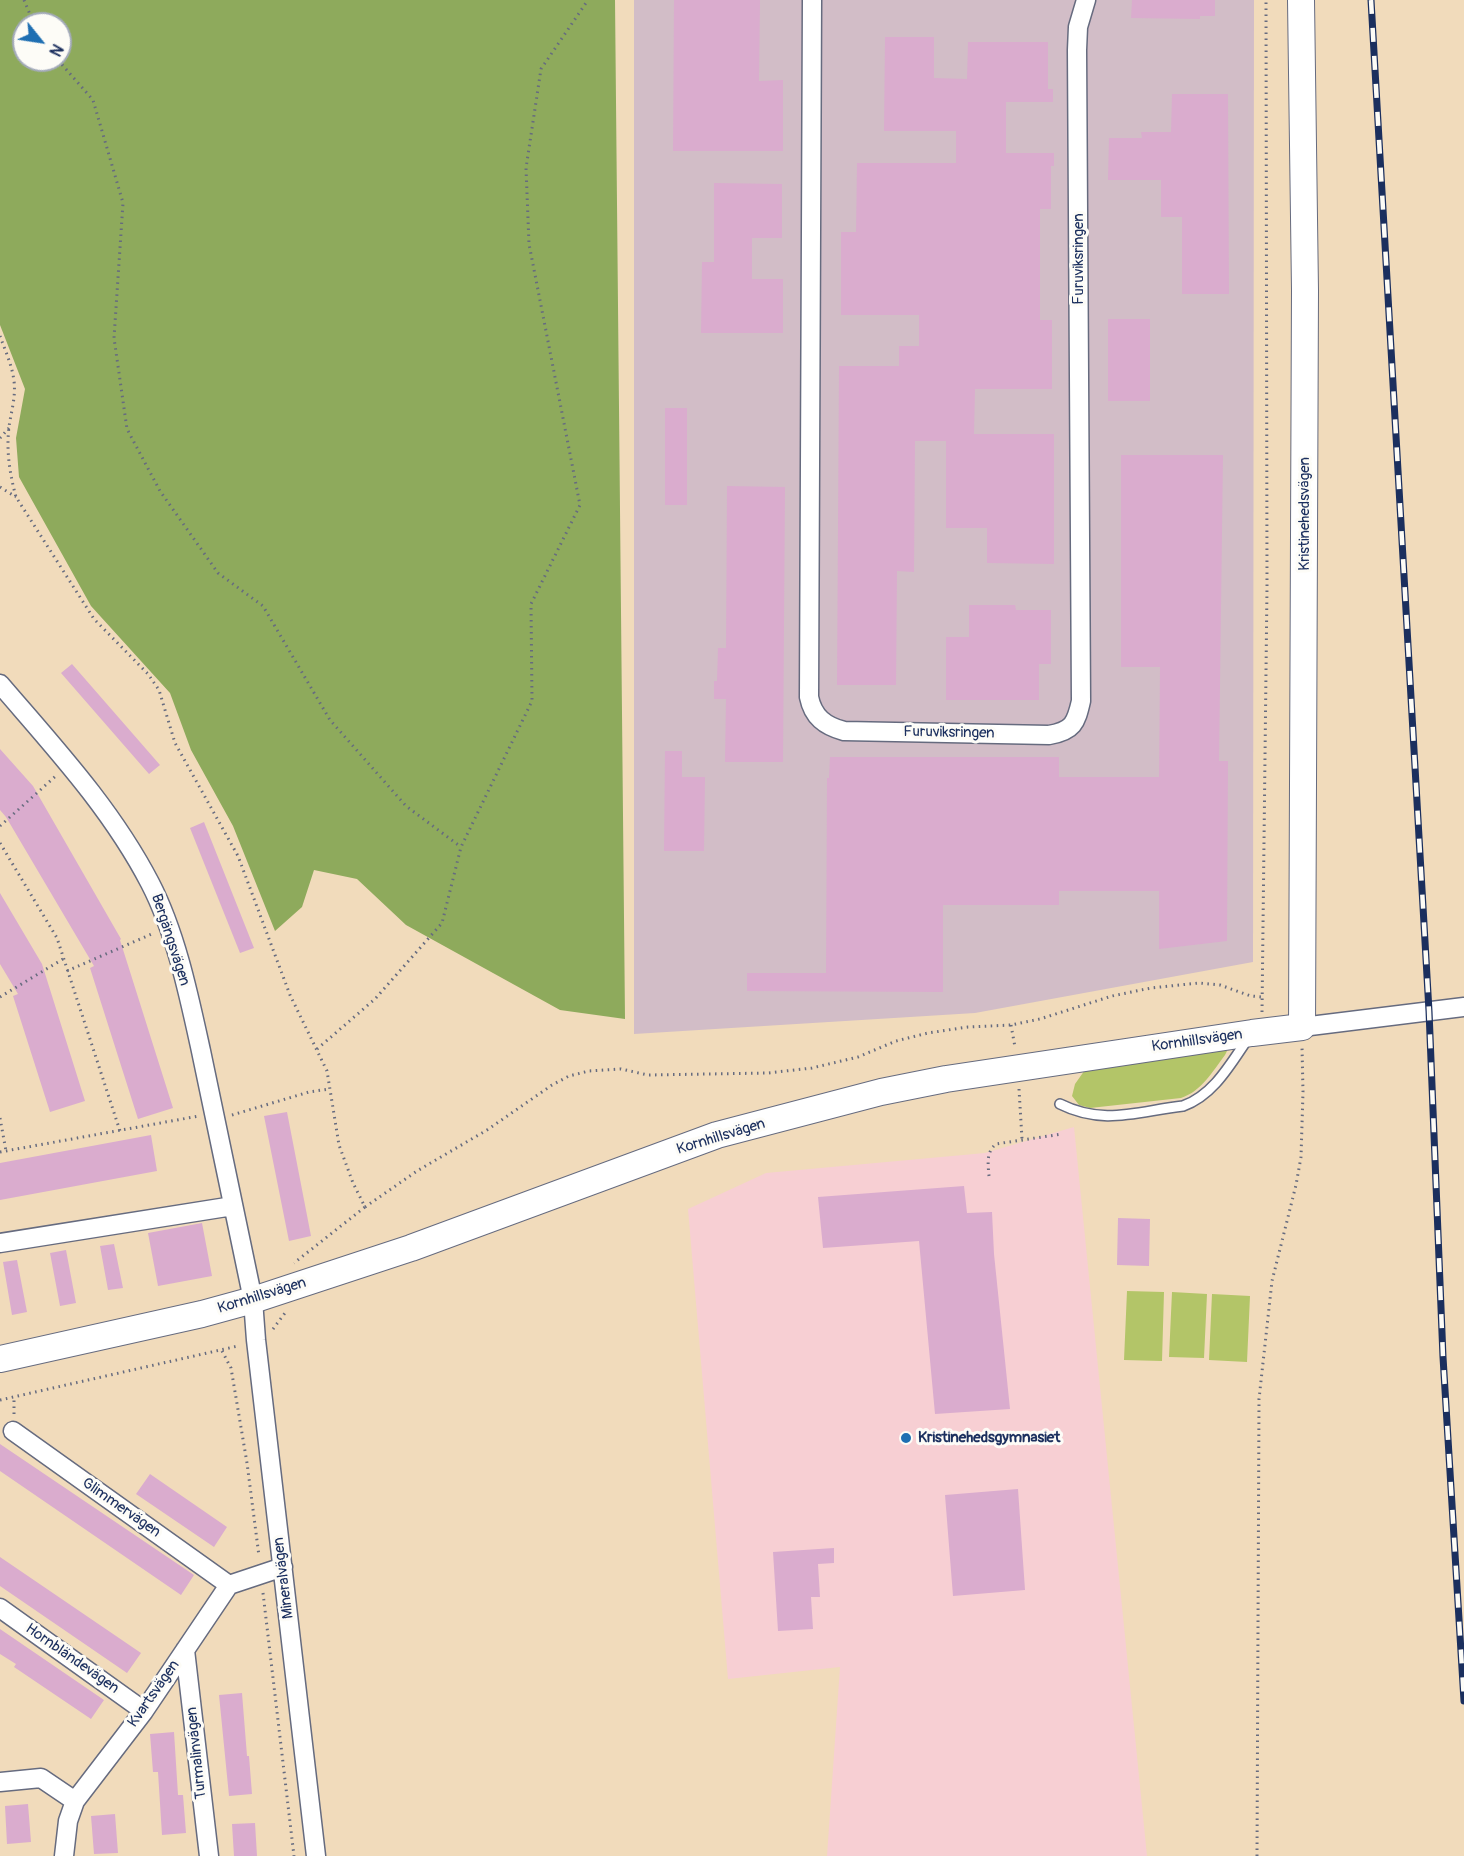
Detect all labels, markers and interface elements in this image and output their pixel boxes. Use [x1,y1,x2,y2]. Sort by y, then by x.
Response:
north arrow [12,12,72,72]
text: N [44,40,67,60]
street label: Furuviksringen [1070,213,1088,305]
street label: Kristinehedsvägen [1296,457,1314,571]
street label: Furuviksringen [903,723,995,743]
street label: Bergängsvägen [147,892,193,988]
street label: Kornhillsvägen [1150,1026,1244,1056]
street label: Kornhillsvägen [675,1115,767,1159]
street label: Kornhillsvägen [216,1274,308,1318]
place label: Kristinehedsgymnasiet [918,1429,1060,1447]
marker: Kristinehedsgymnasiet [899,1431,913,1445]
street label: Glimmervägen [78,1474,164,1542]
street label: Mineralvägen [270,1536,298,1620]
street label: Hornbländevägen [22,1620,122,1698]
street label: Kvartsvägen [124,1657,184,1731]
street label: Turmalinvägen [183,1706,211,1800]

